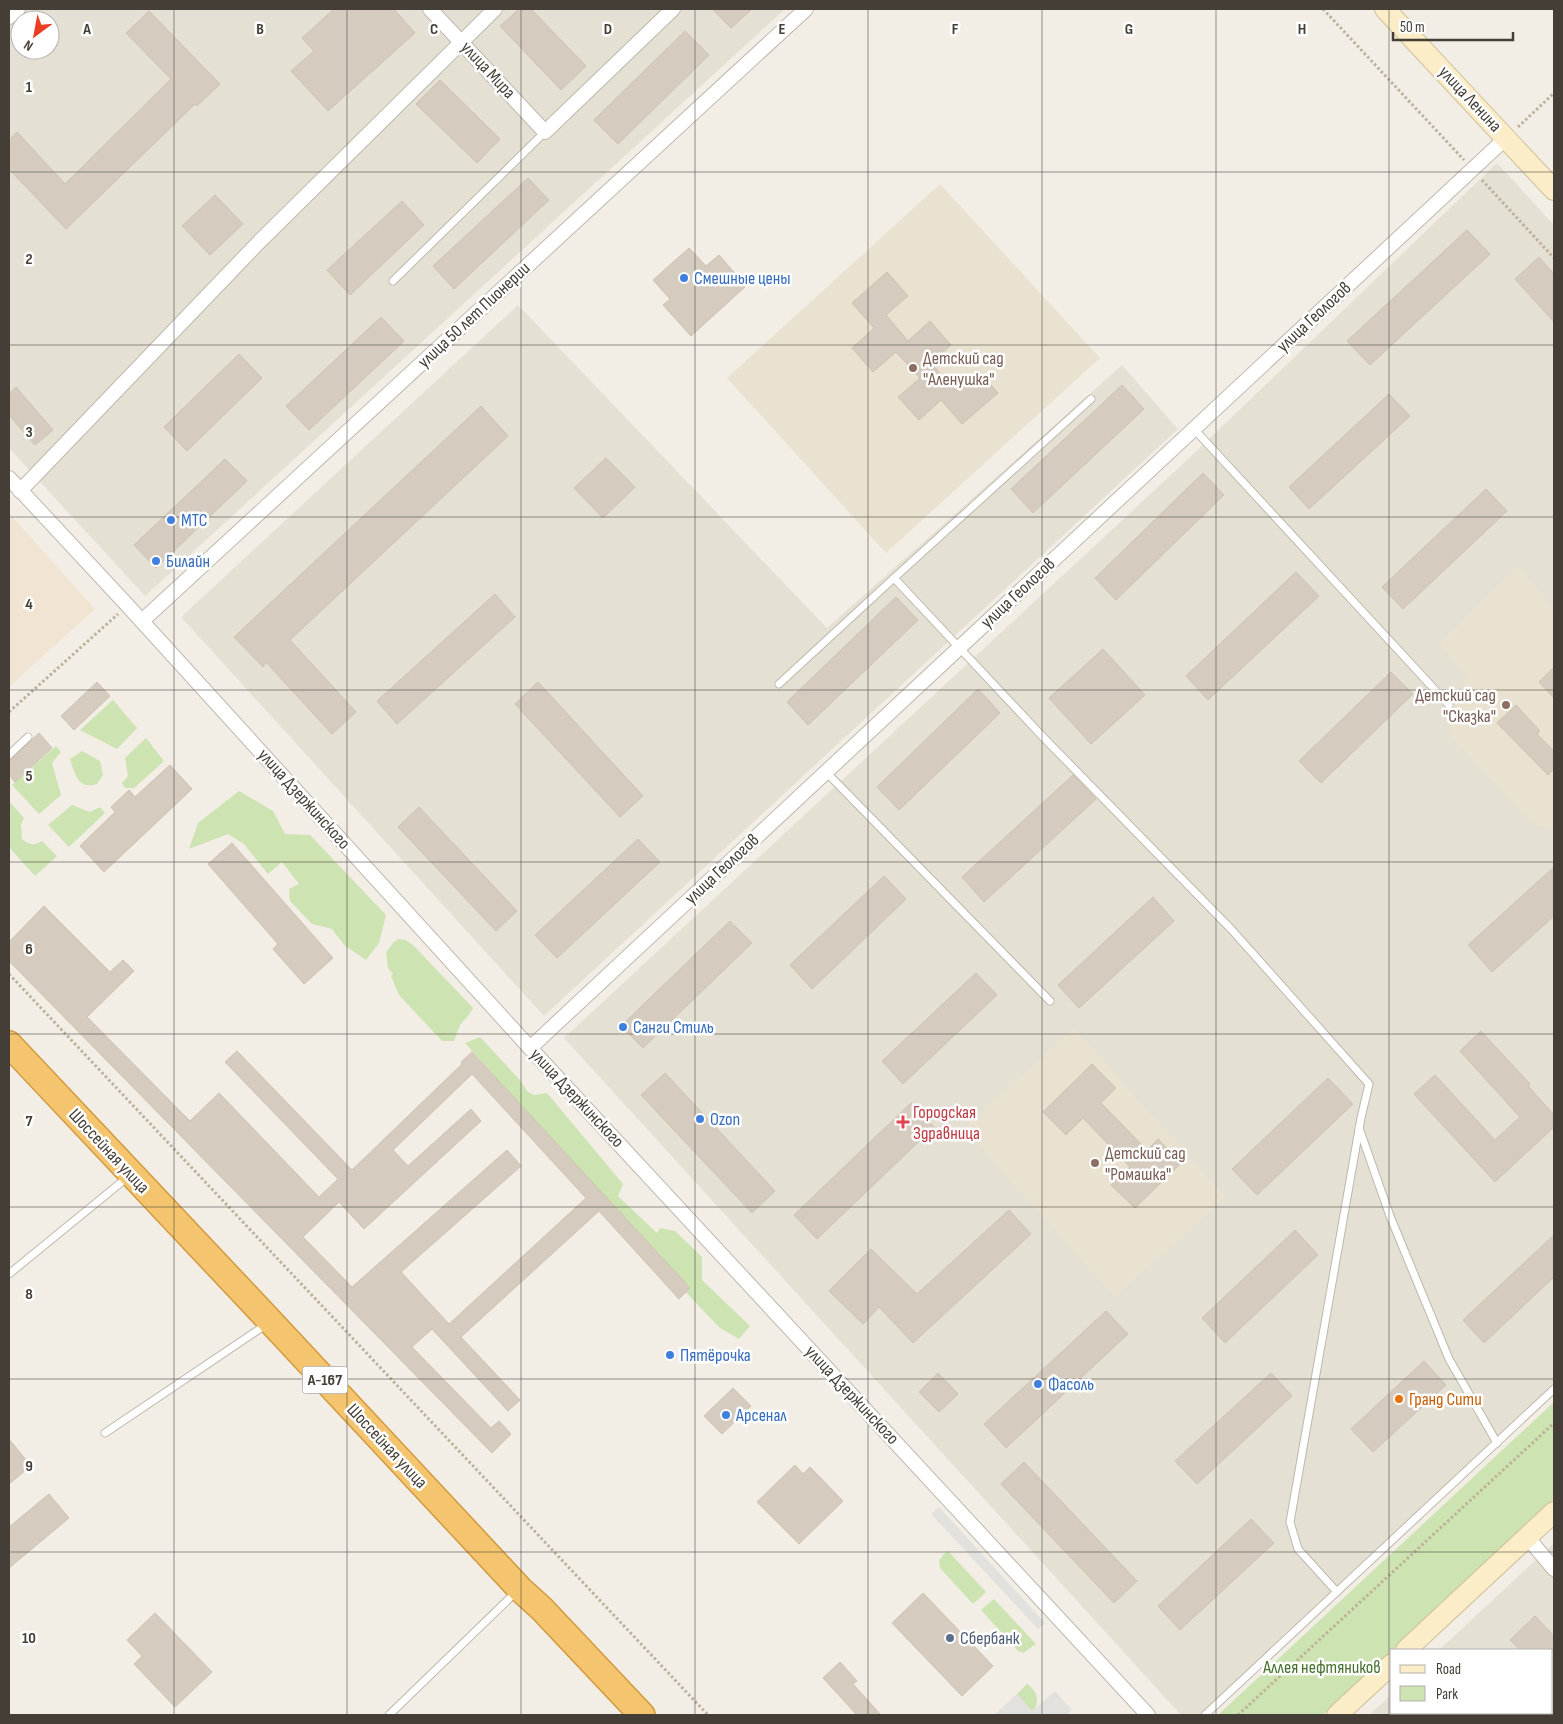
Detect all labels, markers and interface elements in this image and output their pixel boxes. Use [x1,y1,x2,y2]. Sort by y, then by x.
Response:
north arrow [10,10,60,60]
scale bar [1393,10,1513,42]
text: 50 m [1400,18,1425,37]
text: A [82,20,91,39]
text: B [256,20,264,39]
text: C [430,20,438,39]
text: D [604,20,612,39]
text: E [779,20,786,39]
text: F [952,20,959,39]
text: G [1125,20,1133,39]
text: H [1298,20,1306,39]
text: N [21,36,36,55]
street label: улица Мира [456,37,520,103]
street label: улица Ленина [1434,62,1506,136]
text: 1 [26,78,33,97]
text: 2 [25,250,33,269]
street label: улица 50 лет Пионерии [414,258,534,372]
place label: Смешные цены [694,268,791,289]
marker: Смешные цены [678,272,690,284]
street label: улица Геологов [1273,277,1355,357]
place label: Детский сад "Аленушка" [923,348,1004,390]
marker: Детский сад "Аленушка" [907,362,919,374]
text: 3 [25,423,33,442]
place label: МТС [181,510,207,531]
marker: МТС [165,514,177,526]
place label: Билайн [166,551,210,572]
street label: улица Геологов [977,553,1059,633]
marker: Билайн [150,555,162,567]
text: 4 [25,595,33,614]
place label: Детский сад "Сказка" [1415,685,1496,727]
marker: Детский сад "Сказка" [1500,699,1512,711]
street label: улица Дзержинского [253,744,355,854]
text: 5 [25,767,33,786]
street label: улица Геологов [681,829,763,909]
text: 6 [25,940,33,959]
place label: Санги Стиль [633,1017,714,1038]
marker: Санги Стиль [617,1021,629,1033]
street label: улица Дзержинского [526,1044,628,1152]
place label: Городская Здравница [913,1102,980,1144]
street label: Шоссейная улица [64,1104,154,1198]
place label: Ozon [710,1109,740,1130]
text: 7 [26,1112,33,1131]
marker: Ozon [694,1113,706,1125]
marker: Городская Здравница [897,1116,909,1128]
place label: Детский сад "Ромашка" [1105,1143,1186,1185]
marker: Детский сад "Ромашка" [1089,1157,1101,1169]
text: 8 [25,1285,33,1304]
street label: улица Дзержинского [801,1341,903,1449]
place label: Пятёрочка [680,1345,751,1366]
marker: Пятёрочка [664,1349,676,1361]
road number: А-167 [302,1366,348,1394]
place label: Фасоль [1048,1374,1094,1395]
marker: Фасоль [1032,1378,1044,1390]
place label: Гранд Сити [1409,1389,1482,1410]
marker: Гранд Сити [1393,1393,1405,1405]
street label: Шоссейная улица [342,1399,432,1493]
place label: Арсенал [735,1405,787,1426]
marker: Арсенал [720,1409,732,1421]
text: 9 [25,1457,33,1476]
place label: Сбербанк [960,1628,1020,1649]
text: 10 [22,1629,36,1648]
marker: Сбербанк [944,1632,956,1644]
legend [1390,1649,1553,1714]
park label: Аллея нефтяников [1262,1657,1381,1678]
text: Road [1436,1660,1461,1679]
text: Park [1436,1685,1458,1704]

